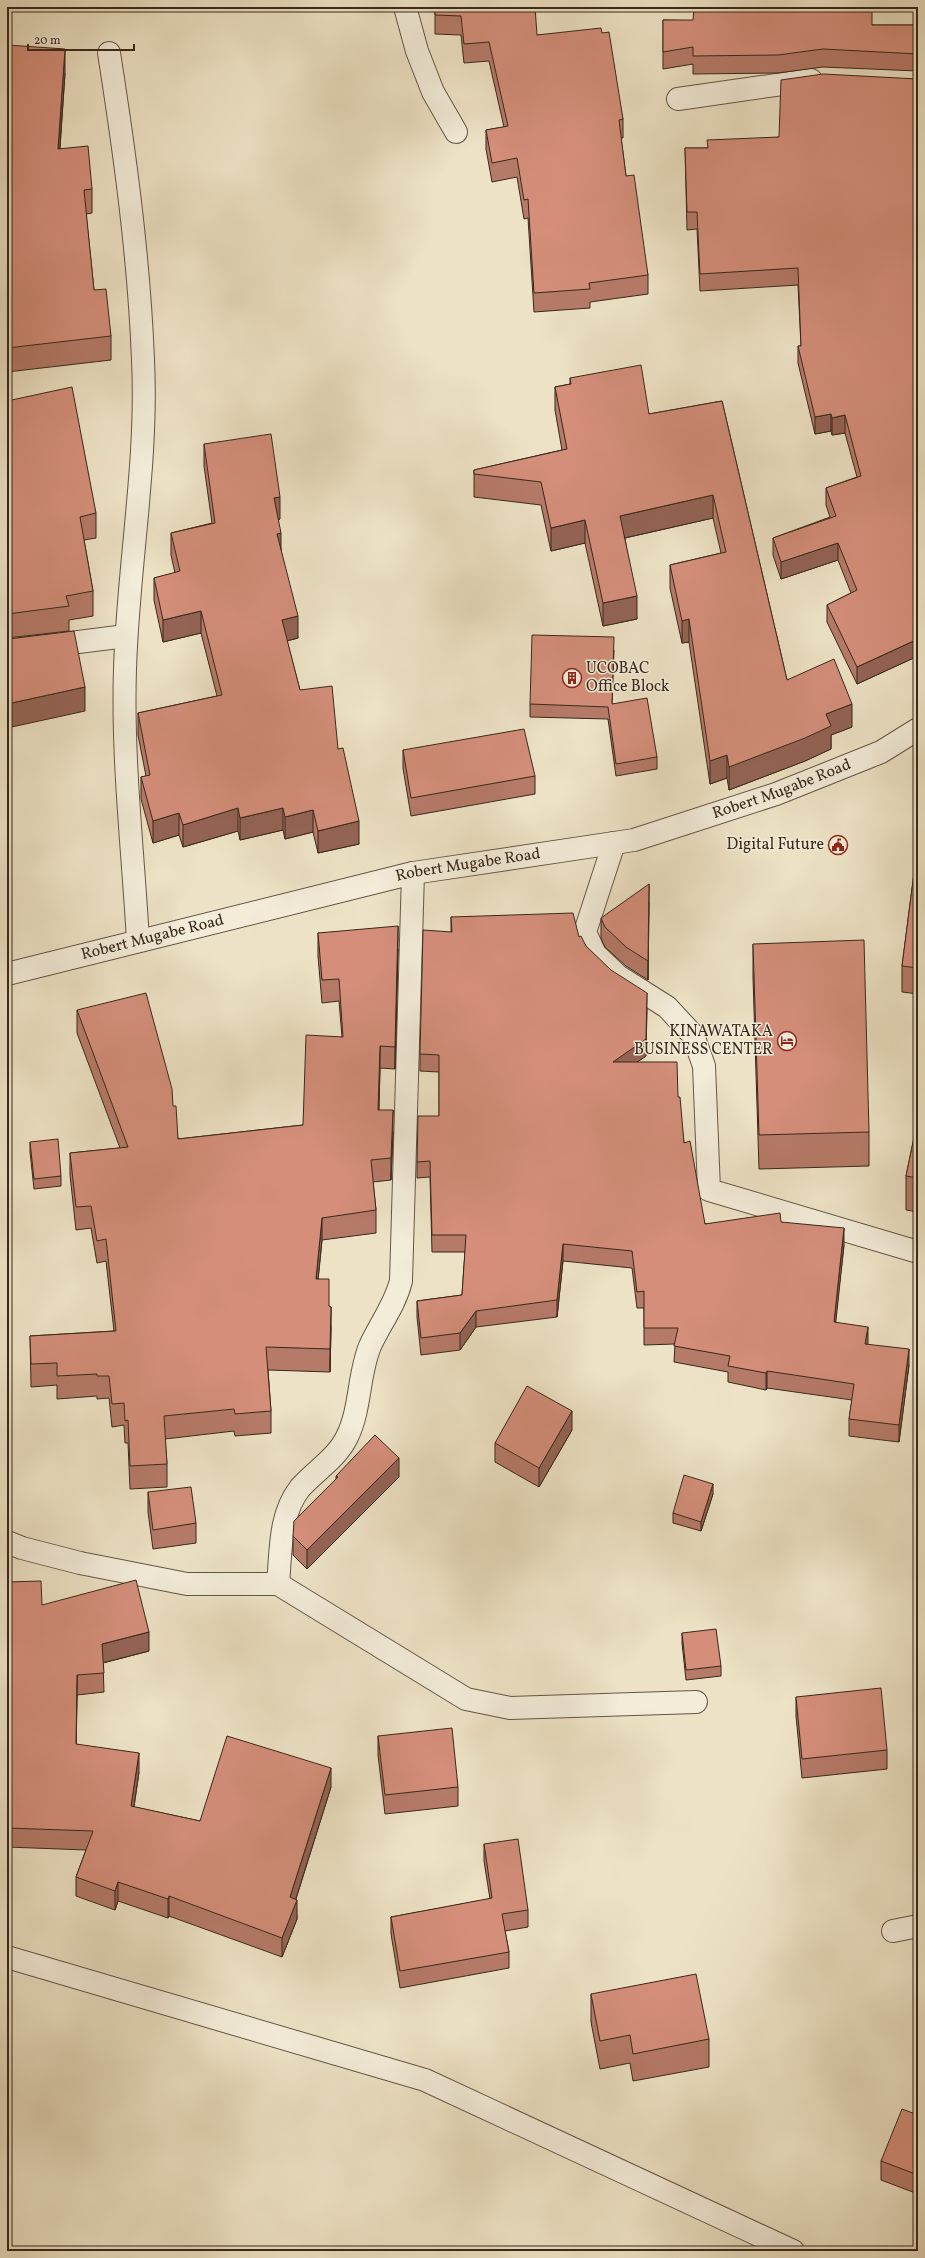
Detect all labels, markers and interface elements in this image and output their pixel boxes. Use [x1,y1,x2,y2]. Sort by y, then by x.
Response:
scale bar [28,26,134,52]
text: 20 m [34,33,61,49]
place label: UCOBAC Office Block [586,658,670,698]
building icon: UCOBAC Office Block [561,667,583,689]
street label: Robert Mugabe Road [710,754,854,825]
place label: Digital Future [726,834,824,856]
public building icon: Digital Future [827,834,849,856]
street label: Robert Mugabe Road [393,843,542,888]
street label: Robert Mugabe Road [79,909,226,966]
place label: KINAWATAKA BUSINESS CENTER [634,1021,773,1061]
hotel icon: KINAWATAKA BUSINESS CENTER [776,1030,798,1052]

